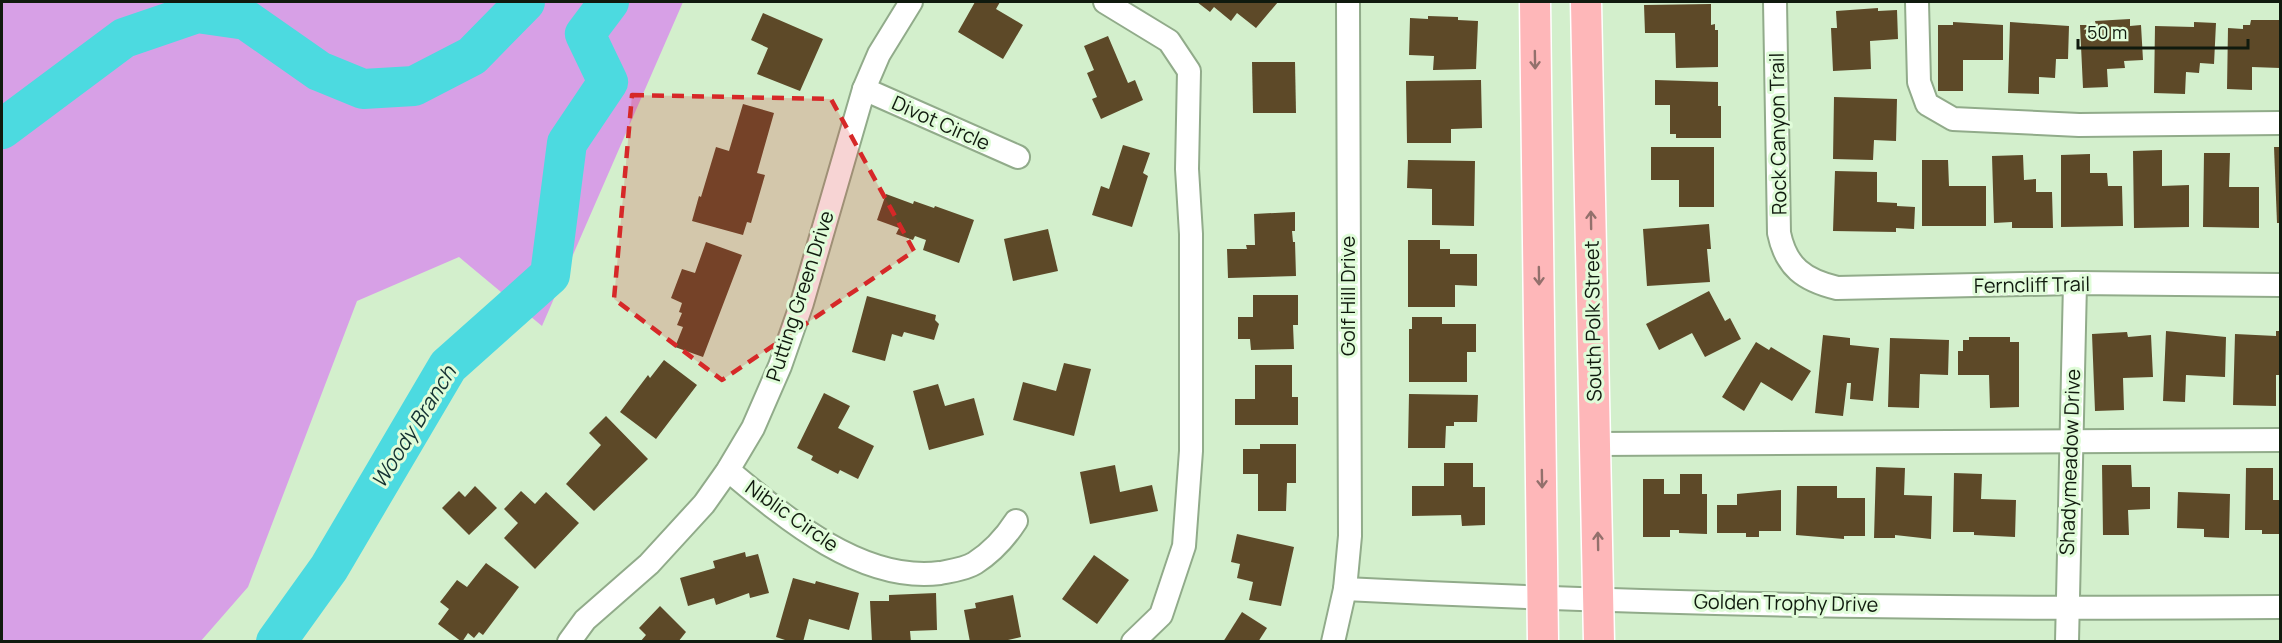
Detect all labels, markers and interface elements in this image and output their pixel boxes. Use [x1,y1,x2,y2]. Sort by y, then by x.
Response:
scale bar [2078,12,2248,50]
text: 50 m [2087,20,2127,44]
one-way arrow [1530,49,1541,69]
street label: Rock Canyon Trail [1763,53,1792,215]
street label: Divot Circle [888,89,995,156]
street label: Putting Green Drive [759,207,840,385]
one-way arrow [1585,211,1597,231]
street label: Golf Hill Drive [1334,236,1361,356]
street label: South Polk Street [1578,240,1607,402]
one-way arrow [1533,265,1545,285]
street label: Ferncliff Trail [1974,270,2090,299]
water label: Woody Branch [364,359,463,493]
street label: Shadymeadow Drive [2053,368,2086,556]
one-way arrow [1536,469,1548,489]
street label: Niblic Circle [740,474,844,558]
one-way arrow [1592,532,1604,552]
street label: Golden Trophy Drive [1694,587,1878,618]

